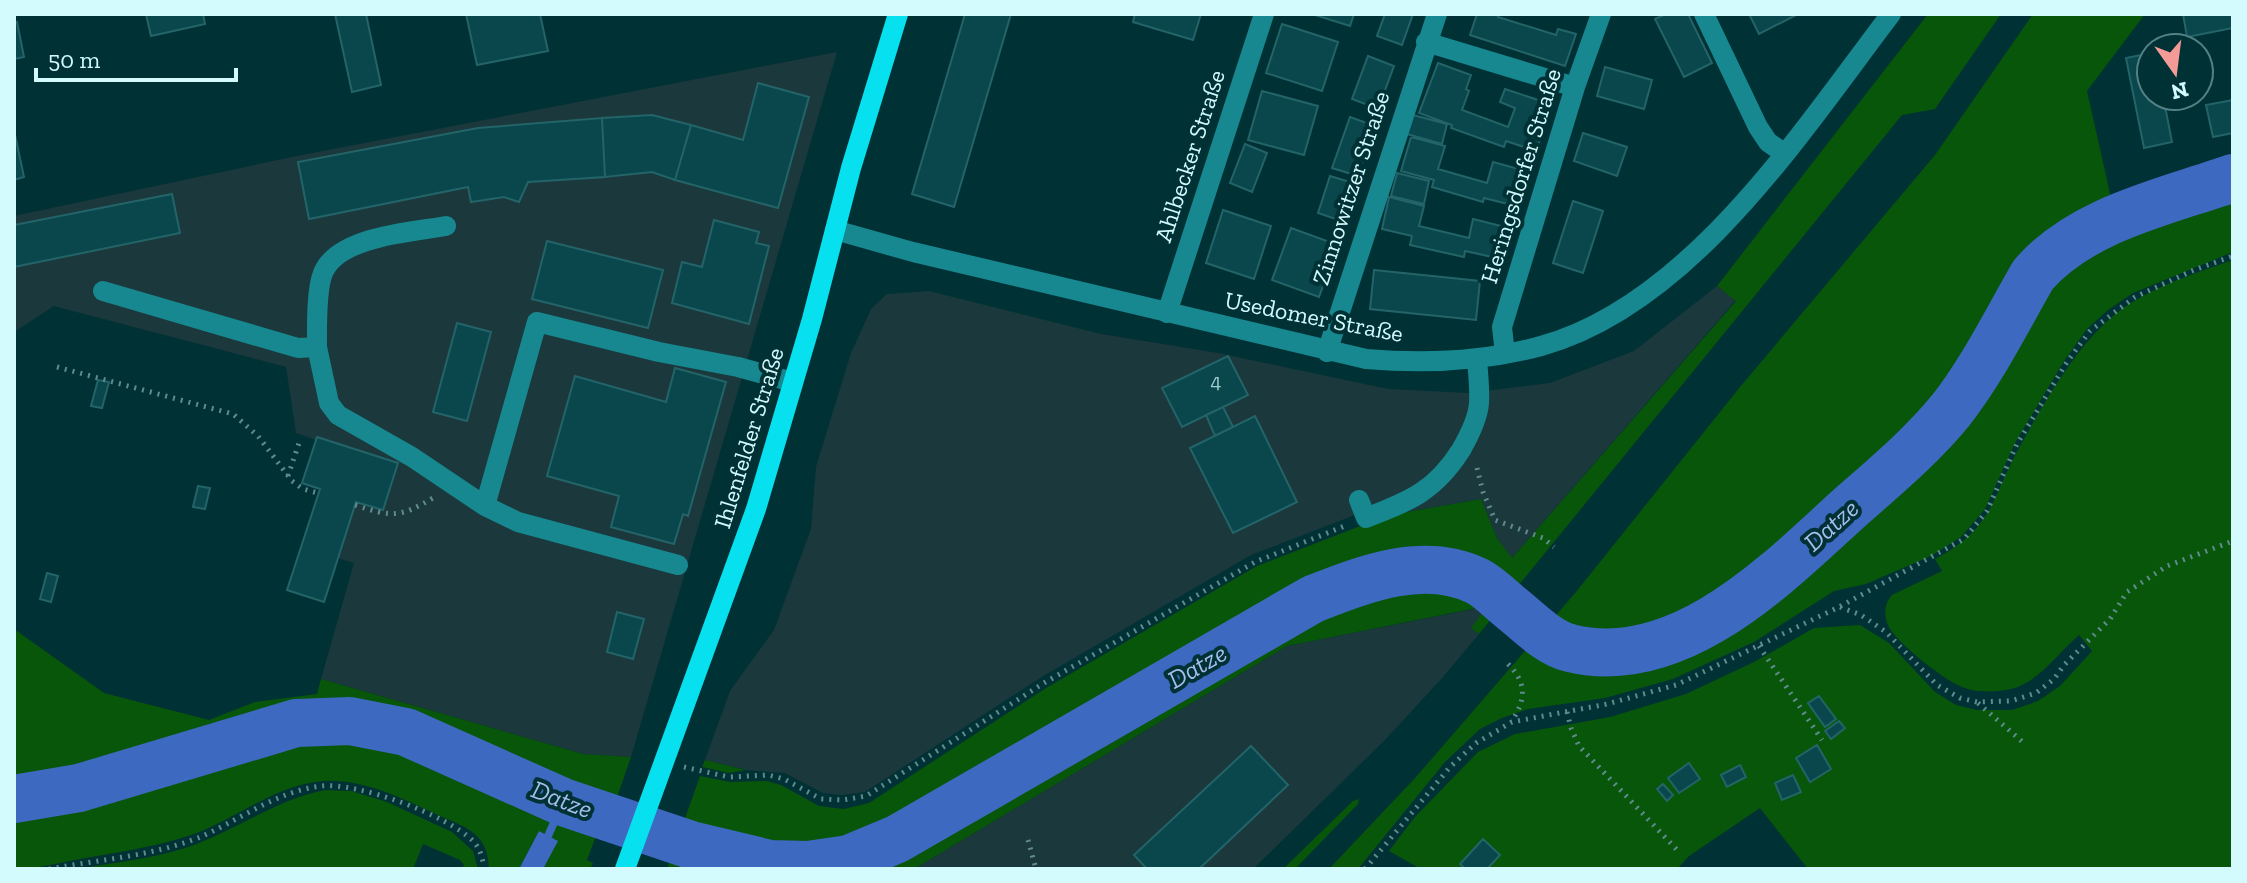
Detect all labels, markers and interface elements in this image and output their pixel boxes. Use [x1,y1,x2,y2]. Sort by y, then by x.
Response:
scale bar [36,32,236,82]
north arrow [2135,32,2215,112]
text: 50 m [48,45,101,74]
street label: Heringsdorfer Straße [1474,65,1567,287]
street label: Ahlbecker Straße [1148,66,1231,246]
text: N [2168,76,2191,106]
street label: Zinnowitzer Straße [1306,87,1396,288]
street label: Usedomer Straße [1222,285,1406,348]
street label: Ihlenfelder Straße [707,344,790,532]
house number: 4 [1211,369,1222,393]
water label: Datze [1797,492,1865,558]
water label: Datze [1162,636,1232,696]
water label: Datze [527,773,597,825]

